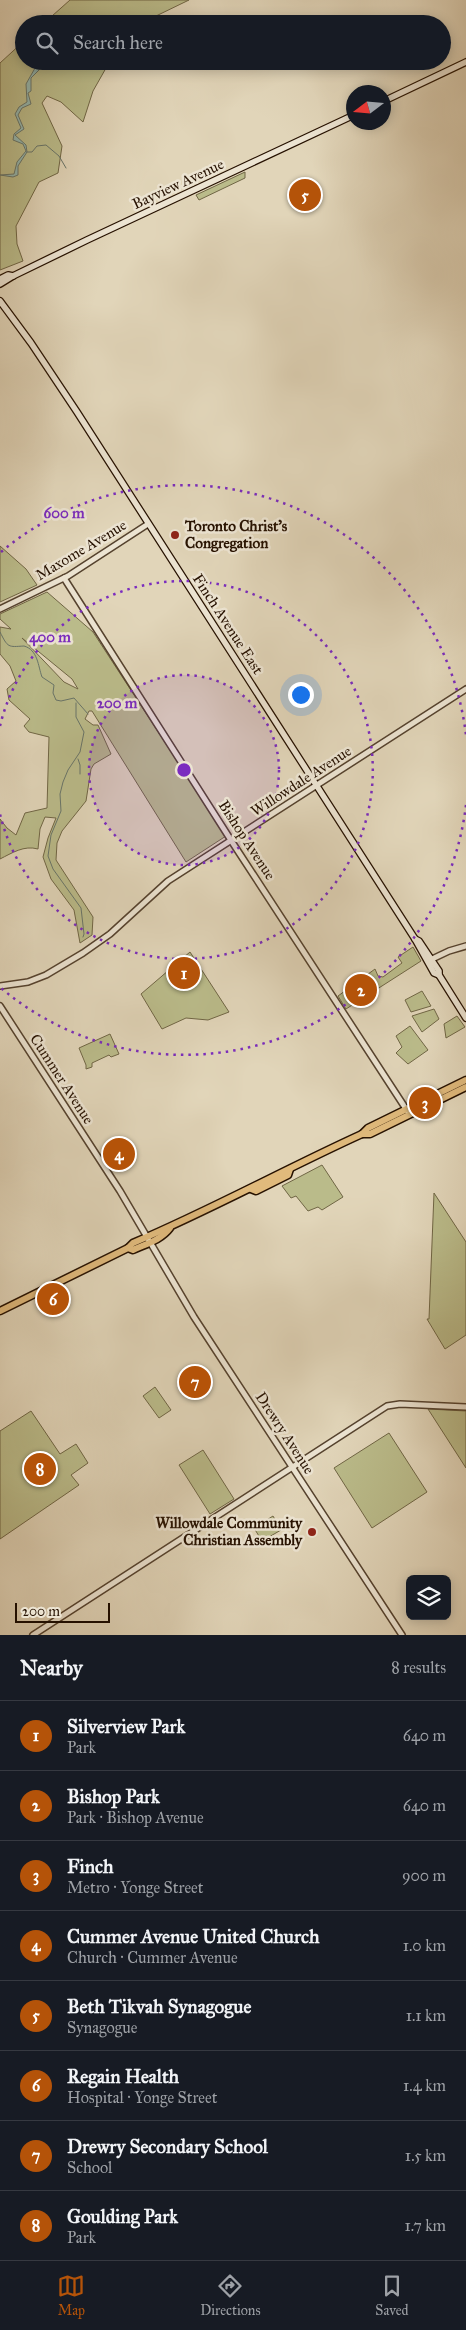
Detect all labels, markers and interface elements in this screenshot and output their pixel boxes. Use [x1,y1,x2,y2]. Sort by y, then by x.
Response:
search box [15,15,451,70]
icon: search [33,29,61,57]
text: Search here [73,31,163,54]
north arrow [346,85,391,130]
street label: Bayview Avenue [129,155,227,213]
pin: 5 [289,176,321,214]
text: 600 m [44,504,85,522]
street label: Maxome Avenue [32,516,130,584]
place label: Toronto Christ's Congregation [184,517,288,553]
marker: Toronto Christ's Congregation [169,529,181,541]
street label: Finch Avenue East [189,570,268,678]
text: 400 m [29,628,71,647]
your location [288,682,314,708]
text: 200 m [97,694,138,712]
street label: Willowdale Avenue [247,742,355,820]
centre of rings [175,761,193,779]
street label: Bishop Avenue [215,797,279,883]
pin: 1 [168,954,200,992]
pin: 2 [345,971,377,1009]
street label: Cummer Avenue [26,1031,98,1127]
pin: 3 [409,1084,441,1122]
pin: 4 [103,1135,135,1173]
pin: 6 [37,1280,69,1318]
pin: 7 [179,1363,211,1401]
street label: Drewry Avenue [252,1389,318,1477]
pin: 8 [24,1450,56,1488]
place label: Willowdale Community Christian Assembly [155,1514,303,1550]
marker: Willowdale Community Christian Assembly [306,1526,318,1538]
map controls [406,1575,451,1620]
button: layers [406,1575,451,1620]
scale bar [15,1600,110,1623]
text: 200 m [22,1603,60,1620]
text: Nearby [20,1655,83,1681]
text: 8 results [391,1658,446,1677]
text: Silverview Park [67,1715,185,1738]
text: 1 [33,1726,39,1745]
text: 640 m [403,1726,446,1745]
text: Park [67,1738,96,1757]
text: Bishop Park [67,1785,160,1808]
text: 2 [32,1796,40,1815]
text: 640 m [403,1796,446,1815]
text: Park · Bishop Avenue [67,1808,204,1827]
text: Finch [67,1855,114,1878]
text: 3 [33,1866,39,1885]
text: 900 m [402,1866,446,1885]
text: Metro · Yonge Street [67,1878,203,1897]
text: Cummer Avenue United Church [67,1925,320,1948]
text: 4 [32,1936,40,1955]
text: 1.0 km [403,1936,446,1955]
text: Church · Cummer Avenue [67,1948,238,1967]
text: Beth Tikvah Synagogue [67,1995,251,2018]
text: 5 [32,2006,40,2025]
text: 1.1 km [406,2006,446,2025]
text: Synagogue [67,2018,137,2037]
text: Regain Health [67,2065,179,2088]
text: 6 [32,2076,40,2095]
text: 1.4 km [403,2076,446,2095]
text: Hospital · Yonge Street [67,2088,217,2107]
text: Drewry Secondary School [67,2135,268,2158]
text: 7 [32,2146,40,2165]
text: 1.5 km [405,2146,446,2165]
text: School [67,2158,112,2177]
text: Goulding Park [67,2205,178,2228]
text: 8 [32,2216,40,2235]
text: 1.7 km [404,2216,446,2235]
text: Park [67,2228,96,2247]
tab: Map [57,2272,85,2319]
tab: Directions [200,2272,261,2319]
tab: Saved [375,2272,409,2319]

